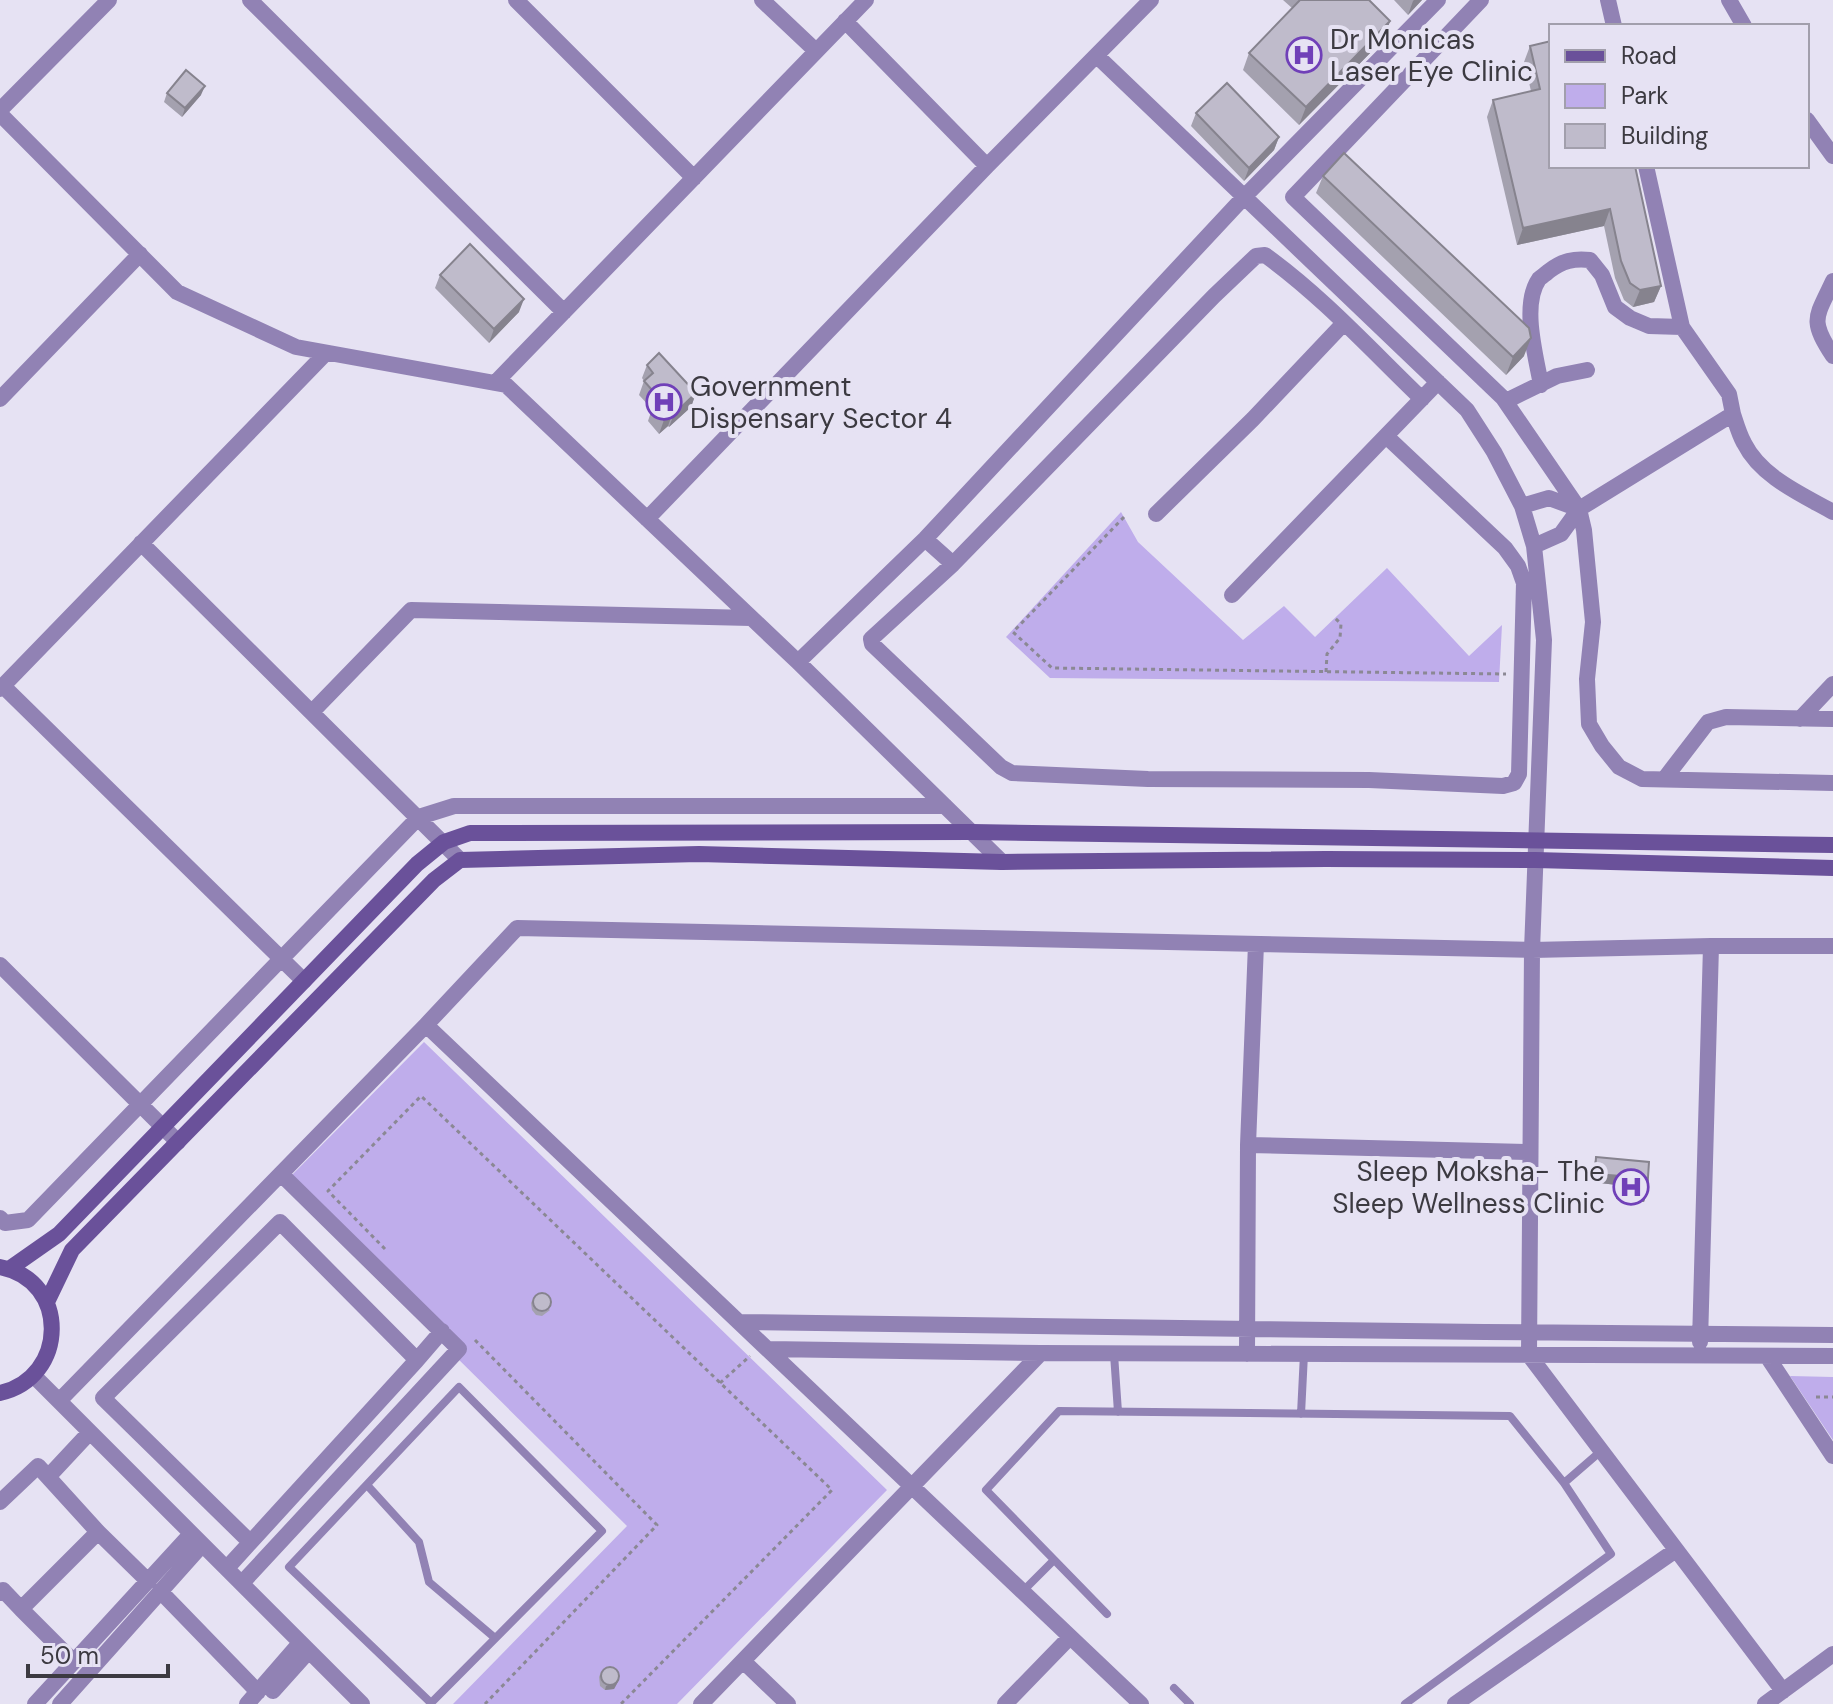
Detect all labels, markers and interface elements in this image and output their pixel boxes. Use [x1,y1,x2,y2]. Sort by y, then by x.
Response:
place label: Dr Monicas Laser Eye Clinic [1330,21,1533,90]
legend [1549,24,1809,168]
hospital icon: Dr Monicas Laser Eye Clinic [1285,36,1323,74]
text: Road [1621,40,1677,71]
text: Park [1621,80,1668,111]
text: Building [1621,120,1708,151]
place label: Government Dispensary Sector 4 [690,368,952,437]
hospital icon: Government Dispensary Sector 4 [645,383,683,421]
place label: Sleep Moksha- The Sleep Wellness Clinic [1332,1153,1605,1222]
hospital icon: Sleep Moksha- The Sleep Wellness Clinic [1612,1168,1650,1206]
scale bar [28,1628,168,1678]
text: 50 m [40,1640,99,1671]

